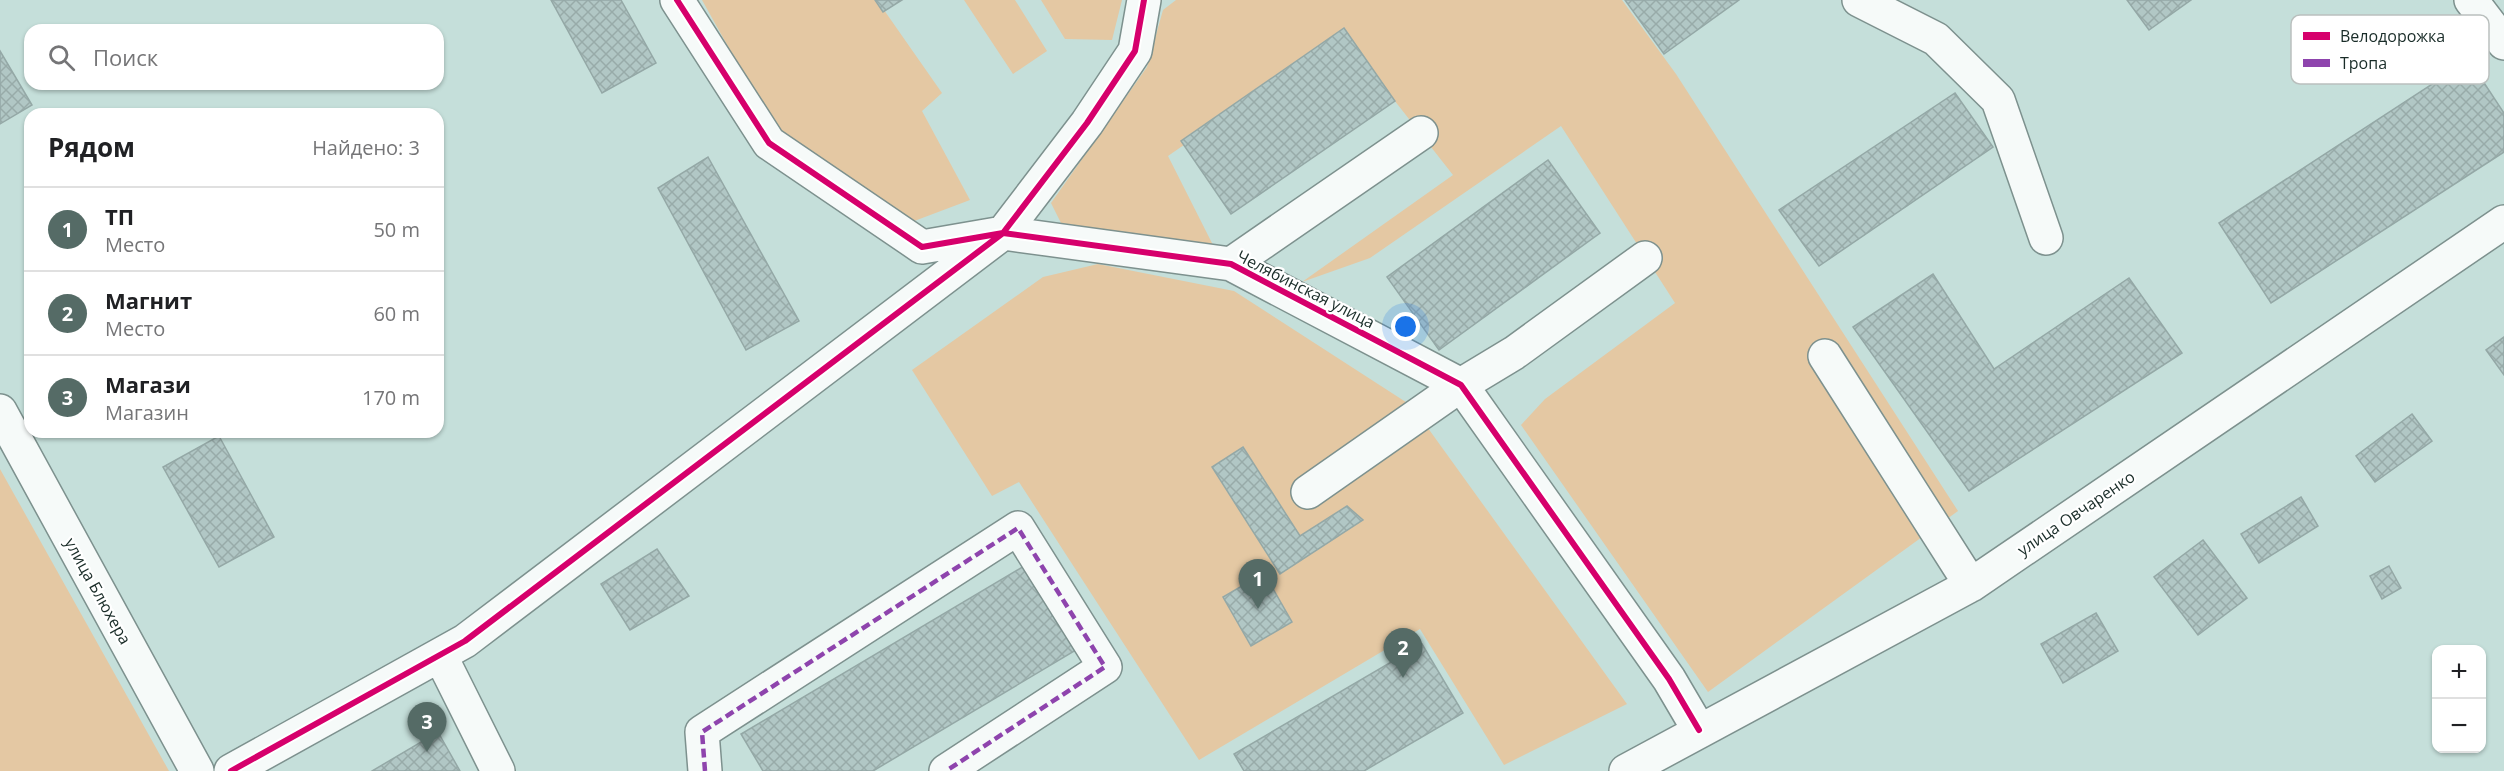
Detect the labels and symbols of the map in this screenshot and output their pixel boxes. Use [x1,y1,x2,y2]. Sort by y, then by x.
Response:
legend [2291,15,2489,84]
text: Велодорожка [2340,25,2445,47]
text: Тропа [2340,52,2387,74]
street label: Челябинская улица [1233,245,1379,333]
your location [1391,312,1420,341]
street label: улица Овчаренко [2013,465,2139,561]
street label: улица Блюхера [60,534,136,648]
pin: 1 [1238,560,1278,609]
pin: 2 [1384,628,1422,678]
pin: 3 [408,702,446,752]

